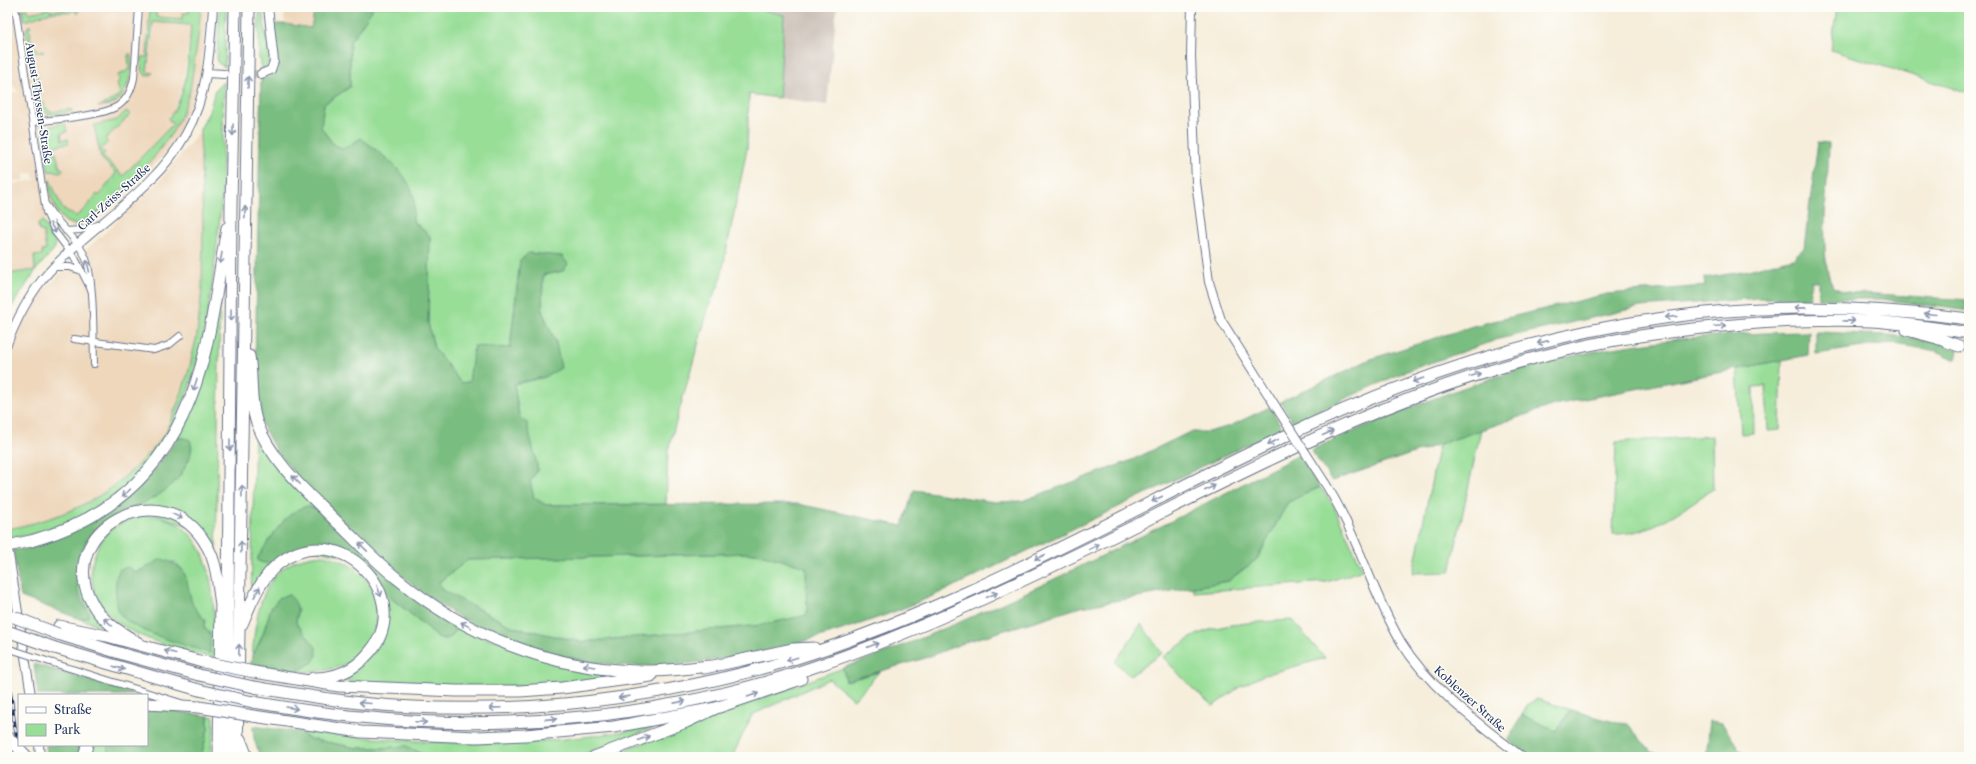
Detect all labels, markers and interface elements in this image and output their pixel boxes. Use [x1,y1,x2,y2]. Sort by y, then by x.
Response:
street label: August-Thyssen-Straße [22,40,56,165]
one-way arrow [244,76,251,89]
one-way arrow [230,123,237,136]
street label: Carl-Zeiss-Straße [75,161,153,233]
one-way arrow [242,206,249,219]
one-way arrow [50,222,58,234]
one-way arrow [217,251,225,264]
one-way arrow [83,260,91,273]
one-way arrow [1794,304,1807,312]
one-way arrow [227,308,235,321]
one-way arrow [1924,310,1937,318]
one-way arrow [1665,313,1678,321]
one-way arrow [1842,317,1855,325]
one-way arrow [1713,322,1726,330]
one-way arrow [1537,339,1550,346]
one-way arrow [1468,371,1481,378]
one-way arrow [1413,376,1425,384]
one-way arrow [191,378,198,391]
one-way arrow [1321,429,1333,436]
one-way arrow [226,438,234,451]
one-way arrow [1267,439,1279,446]
one-way arrow [291,475,301,485]
one-way arrow [1204,484,1216,492]
one-way arrow [238,485,246,498]
one-way arrow [121,488,131,497]
one-way arrow [1151,496,1163,503]
one-way arrow [170,513,182,520]
one-way arrow [237,541,245,554]
one-way arrow [358,542,368,552]
one-way arrow [1087,542,1099,550]
one-way arrow [1034,554,1046,561]
one-way arrow [375,584,383,596]
one-way arrow [253,587,261,599]
one-way arrow [986,591,998,598]
one-way arrow [103,618,113,627]
one-way arrow [460,621,472,629]
one-way arrow [866,641,878,649]
one-way arrow [236,644,243,657]
one-way arrow [163,648,176,656]
one-way arrow [786,656,799,663]
one-way arrow [583,662,596,670]
street label: Koblenzer Straße [1431,663,1509,735]
one-way arrow [113,665,126,672]
one-way arrow [747,691,759,699]
one-way arrow [618,693,631,701]
legend [18,694,148,746]
one-way arrow [673,697,686,705]
one-way arrow [359,700,372,707]
text: Straße [54,702,92,717]
one-way arrow [285,704,298,712]
one-way arrow [489,704,502,711]
one-way arrow [544,716,557,723]
one-way arrow [414,718,427,725]
text: Park [54,722,81,737]
one-way arrow [638,734,650,742]

